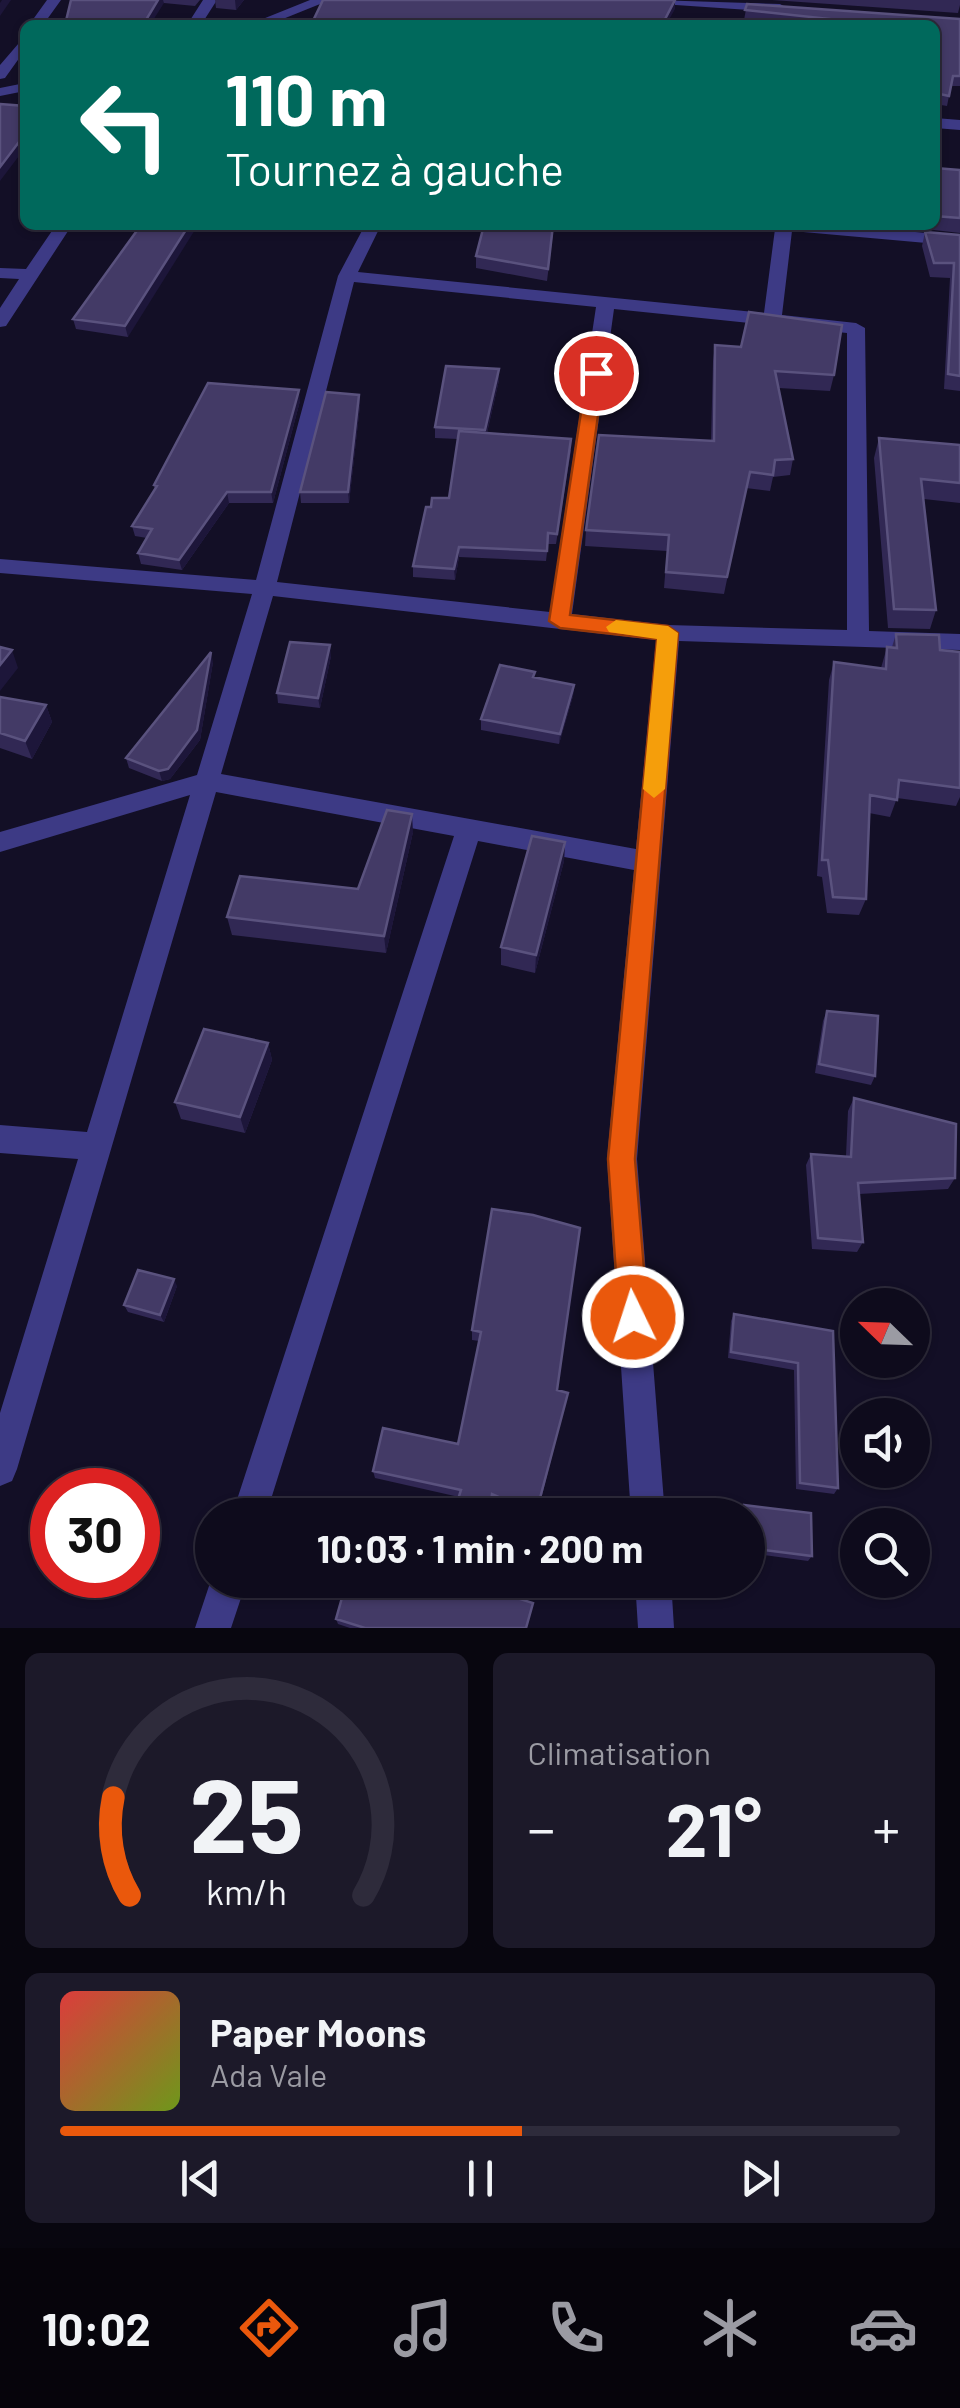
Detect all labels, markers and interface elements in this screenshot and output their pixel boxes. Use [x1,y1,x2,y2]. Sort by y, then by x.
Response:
text: 110 m [225,56,387,140]
icon: left [60,60,190,190]
text: Tournez à gauche [225,141,564,195]
pin [554,331,639,416]
icon: arrive [569,346,624,401]
position arrow [581,1265,685,1369]
north arrow [840,1288,930,1378]
map controls [840,1288,930,1598]
button: sound [840,1398,930,1488]
speed limit sign: 30 [30,1468,160,1598]
button: search [840,1508,930,1598]
text: 10:03 · 1 min · 200 m [317,1525,643,1571]
text: Climatisation [528,1733,711,1771]
text: 25 [189,1749,303,1874]
text: 21° [666,1782,762,1872]
text: − [528,1794,555,1860]
text: + [872,1794,900,1860]
text: km/h [206,1869,287,1912]
text: Paper Moons [210,2009,426,2055]
text: Ada Vale [210,2055,327,2093]
icon: previous [173,2151,228,2206]
icon: pause [453,2151,508,2206]
icon: next [733,2151,788,2206]
icon: directions [234,2293,304,2363]
icon: music [388,2293,458,2363]
icon: phone [541,2293,611,2363]
icon: climate [695,2293,765,2363]
icon: car [848,2293,918,2363]
text: 10:02 [42,2301,151,2355]

